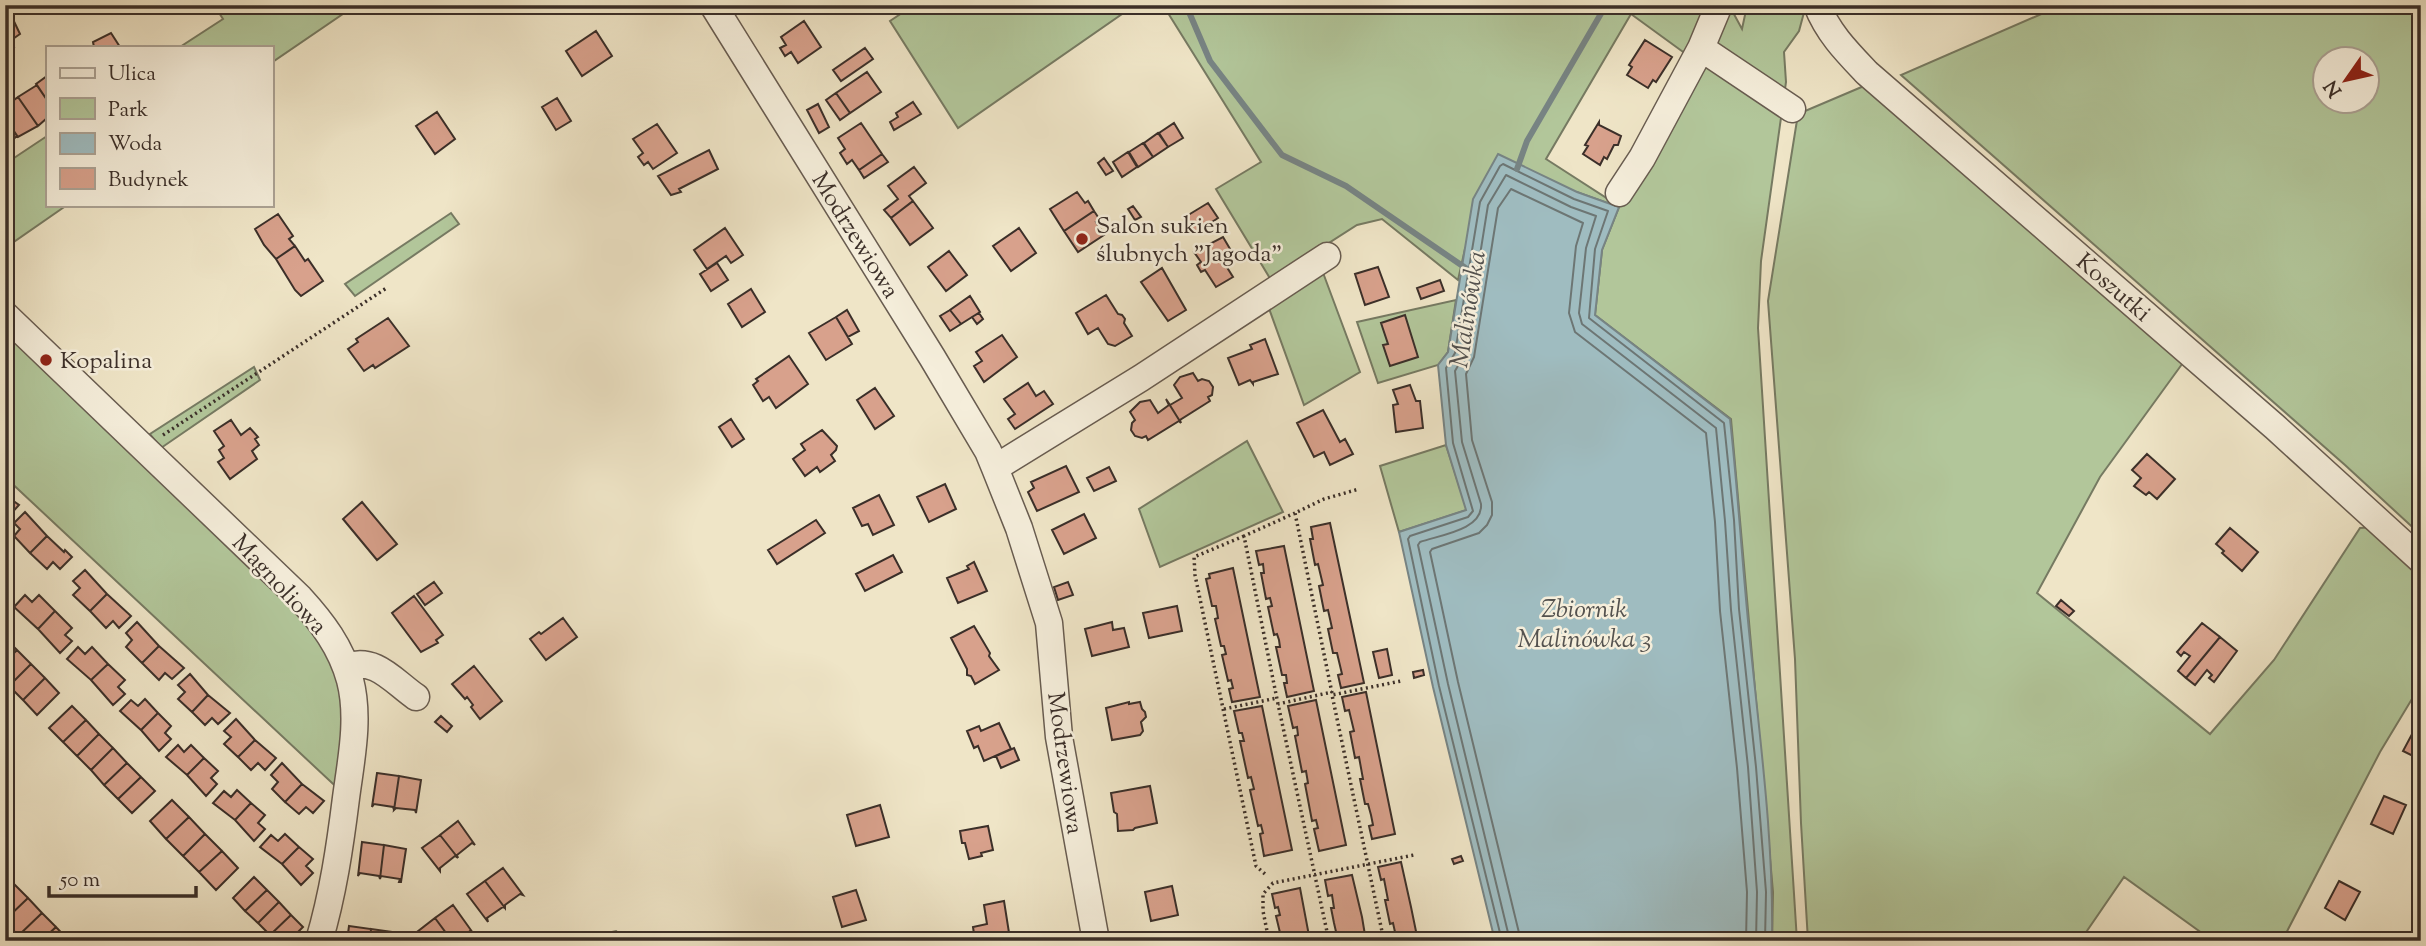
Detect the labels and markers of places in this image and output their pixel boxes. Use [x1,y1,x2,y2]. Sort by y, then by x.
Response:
place label: Salon sukien ślubnych "Jagoda" [1096,210,1282,272]
marker: Salon sukien ślubnych "Jagoda" [1074,231,1090,247]
place label: Kopalina [60,345,152,379]
marker: Kopalina [38,352,54,368]

